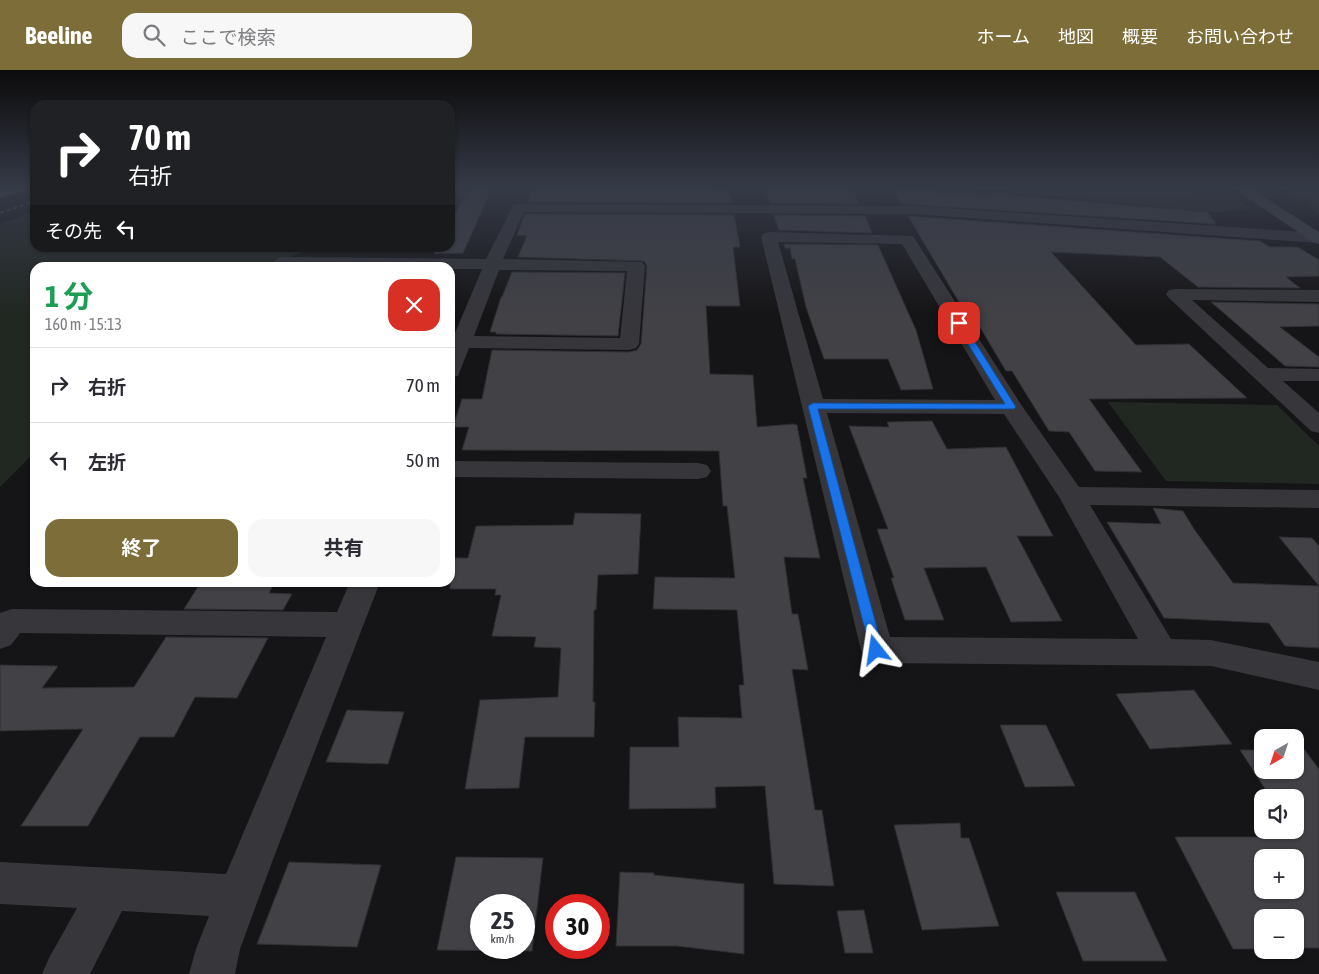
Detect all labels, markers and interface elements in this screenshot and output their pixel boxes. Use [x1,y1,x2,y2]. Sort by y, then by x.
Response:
search box [122,13,472,58]
icon: search [140,21,168,49]
text: Beeline [25,22,92,49]
text: ここで検索 [180,26,275,48]
text: ホーム [977,26,1030,47]
text: 地図 [1058,26,1094,47]
text: 概要 [1122,26,1158,47]
text: お問い合わせ [1186,26,1294,47]
text: 70 m [128,117,191,157]
icon: right [45,120,110,185]
text: 右折 [128,163,172,189]
icon: left [112,215,140,243]
text: その先 [45,220,102,242]
text: 1 分 [45,279,93,313]
button: close [388,279,440,331]
pin [938,302,980,344]
icon: arrive [945,309,973,337]
text: 160 m · 15:13 [45,315,122,333]
icon: right [45,371,73,399]
text: 70 m [406,374,440,396]
text: 右折 [88,376,126,398]
icon: left [45,446,73,474]
text: 50 m [406,449,440,471]
text: 左折 [88,451,126,473]
button: 終了 [45,519,238,577]
button: 共有 [248,519,440,577]
position arrow [849,623,901,675]
north arrow [1254,729,1304,779]
map controls [1254,729,1304,959]
button: sound [1254,789,1304,839]
button: + [1254,849,1304,899]
speed limit sign: 30 [545,894,610,959]
text: 25 [491,906,514,934]
button: − [1254,909,1304,959]
text: km/h [491,932,514,946]

